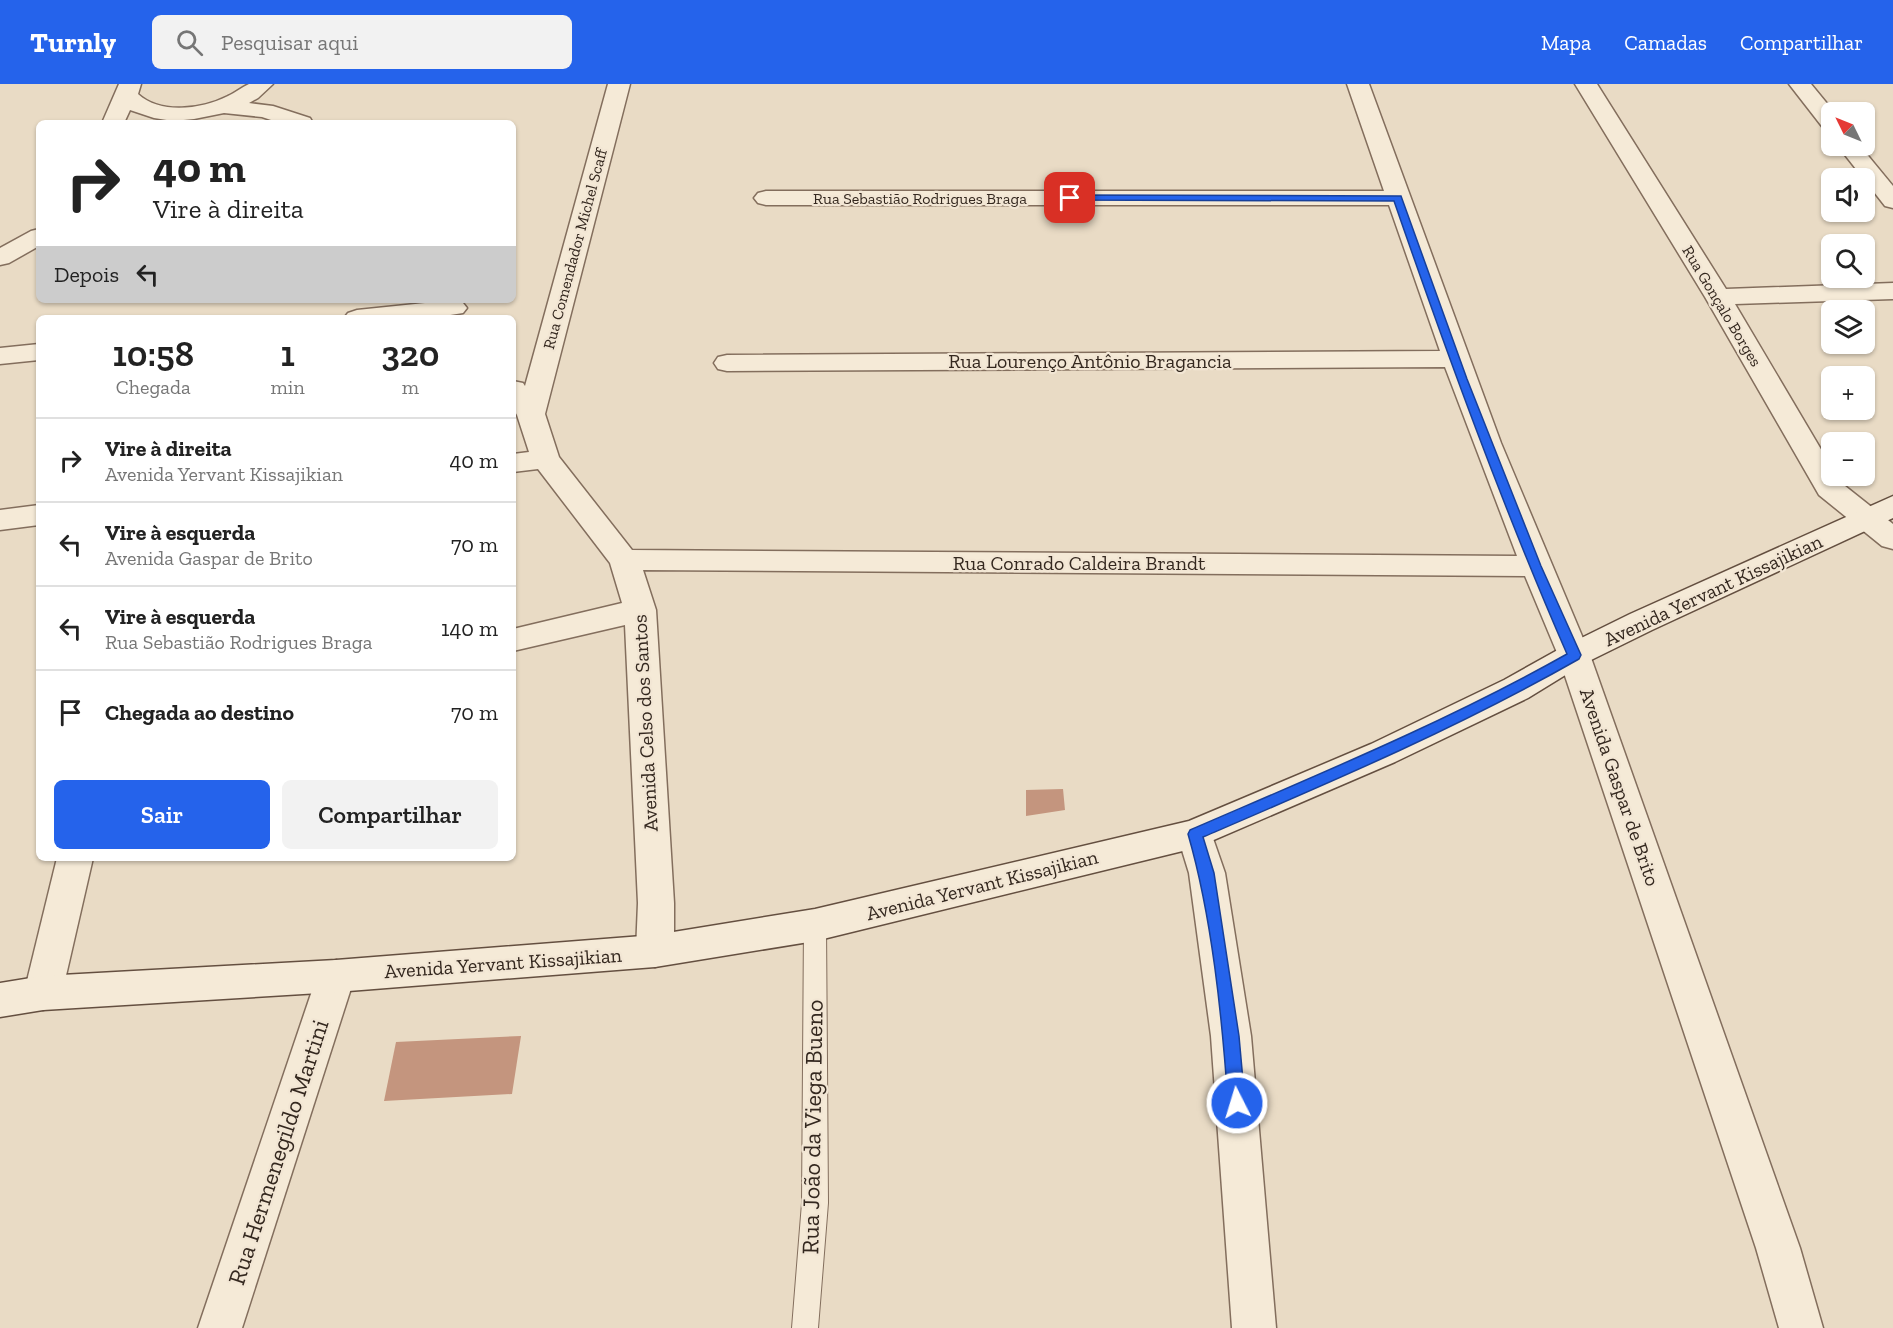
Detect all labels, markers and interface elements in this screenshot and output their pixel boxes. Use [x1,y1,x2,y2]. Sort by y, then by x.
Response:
search box [152,15,572,69]
text: Turnly [30,26,116,59]
icon: search [173,26,206,59]
text: Pesquisar aqui [221,29,358,56]
text: Mapa [1541,30,1591,55]
text: Camadas [1624,30,1707,55]
text: Compartilhar [1740,30,1863,55]
north arrow [1821,102,1875,156]
map controls [1821,102,1875,486]
text: 40 m [153,142,246,193]
icon: right [54,144,132,222]
street label: Rua Comendador Michel Scaff [539,146,611,351]
button: sound [1821,168,1875,222]
pin [1044,172,1095,223]
icon: arrive [1053,181,1086,214]
street label: Rua Sebastião Rodrigues Braga [813,189,1027,208]
text: Vire à direita [153,193,304,225]
button: search [1821,234,1875,288]
street label: Rua Gonçalo Borges [1678,242,1766,370]
icon: left [131,258,164,291]
text: Depois [54,261,119,288]
button: layers [1821,300,1875,354]
text: 10:58 [112,332,194,375]
text: 1 [281,332,295,375]
text: 320 [381,332,440,375]
street label: Rua Lourenço Antônio Bragancia [948,349,1232,373]
button: + [1821,366,1875,420]
text: Chegada [116,375,191,399]
text: min [271,375,305,399]
text: m [402,375,419,399]
button: − [1821,432,1875,486]
text: Vire à direita [105,435,232,462]
icon: right [54,444,87,477]
text: 40 m [449,447,498,474]
text: Avenida Yervant Kissajikian [105,462,343,486]
text: Vire à esquerda [105,519,255,546]
icon: left [54,528,87,561]
street label: Avenida Yervant Kissajikian [1600,529,1826,651]
text: 70 m [451,531,498,558]
text: Avenida Gaspar de Brito [105,546,313,570]
street label: Rua Conrado Caldeira Brandt [953,551,1206,575]
text: Vire à esquerda [105,603,255,630]
icon: left [54,612,87,645]
street label: Avenida Celso dos Santos [627,614,663,832]
text: 140 m [441,615,498,642]
text: Rua Sebastião Rodrigues Braga [105,630,372,654]
street label: Avenida Gaspar de Brito [1575,685,1665,889]
icon: arrive [54,696,87,729]
text: Chegada ao destino [105,699,294,726]
text: 70 m [451,699,498,726]
button: Sair [54,780,270,849]
button: Compartilhar [282,780,498,849]
street label: Avenida Yervant Kissajikian [864,844,1101,925]
street label: Avenida Yervant Kissajikian [383,943,623,983]
street label: Rua João da Viega Bueno [795,999,829,1255]
street label: Rua Hermenegildo Martini [221,1015,335,1288]
position arrow [1205,1071,1269,1135]

